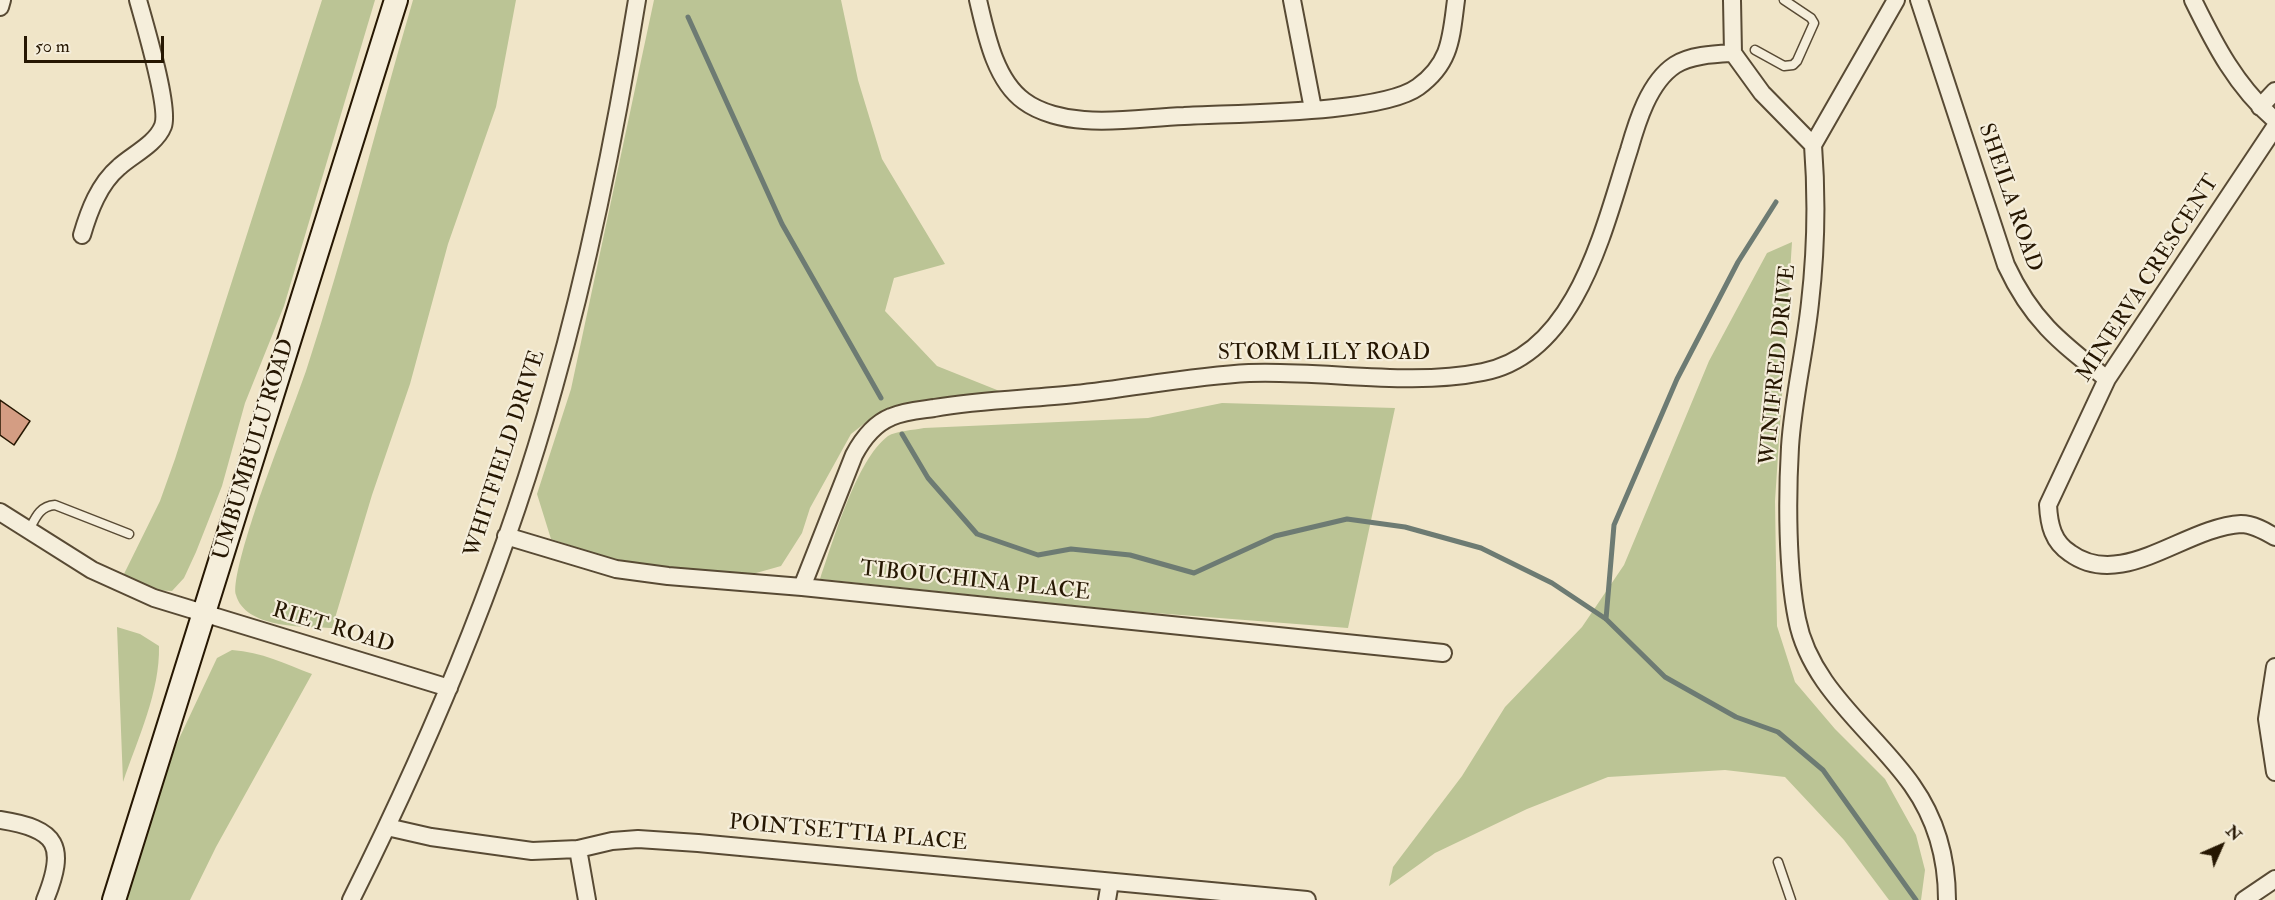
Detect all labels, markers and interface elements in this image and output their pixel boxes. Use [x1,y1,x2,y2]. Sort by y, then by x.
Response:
scale bar [27,24,166,62]
text: 50 m [35,35,70,58]
street label: SHEILA ROAD [1971,121,2047,275]
street label: MINERVA CRESCENT [2072,171,2226,387]
street label: WINIFRED DRIVE [1755,263,1803,467]
street label: UMBUMBULU ROAD [209,336,301,564]
street label: STORM LILY ROAD [1218,341,1430,367]
street label: WHITFIELD DRIVE [460,347,552,561]
street label: TIBOUCHINA PLACE [859,557,1091,607]
street label: RIET ROAD [269,598,397,660]
street label: POINTSETTIA PLACE [728,810,968,858]
north arrow [2191,816,2251,876]
text: N [2222,821,2246,845]

